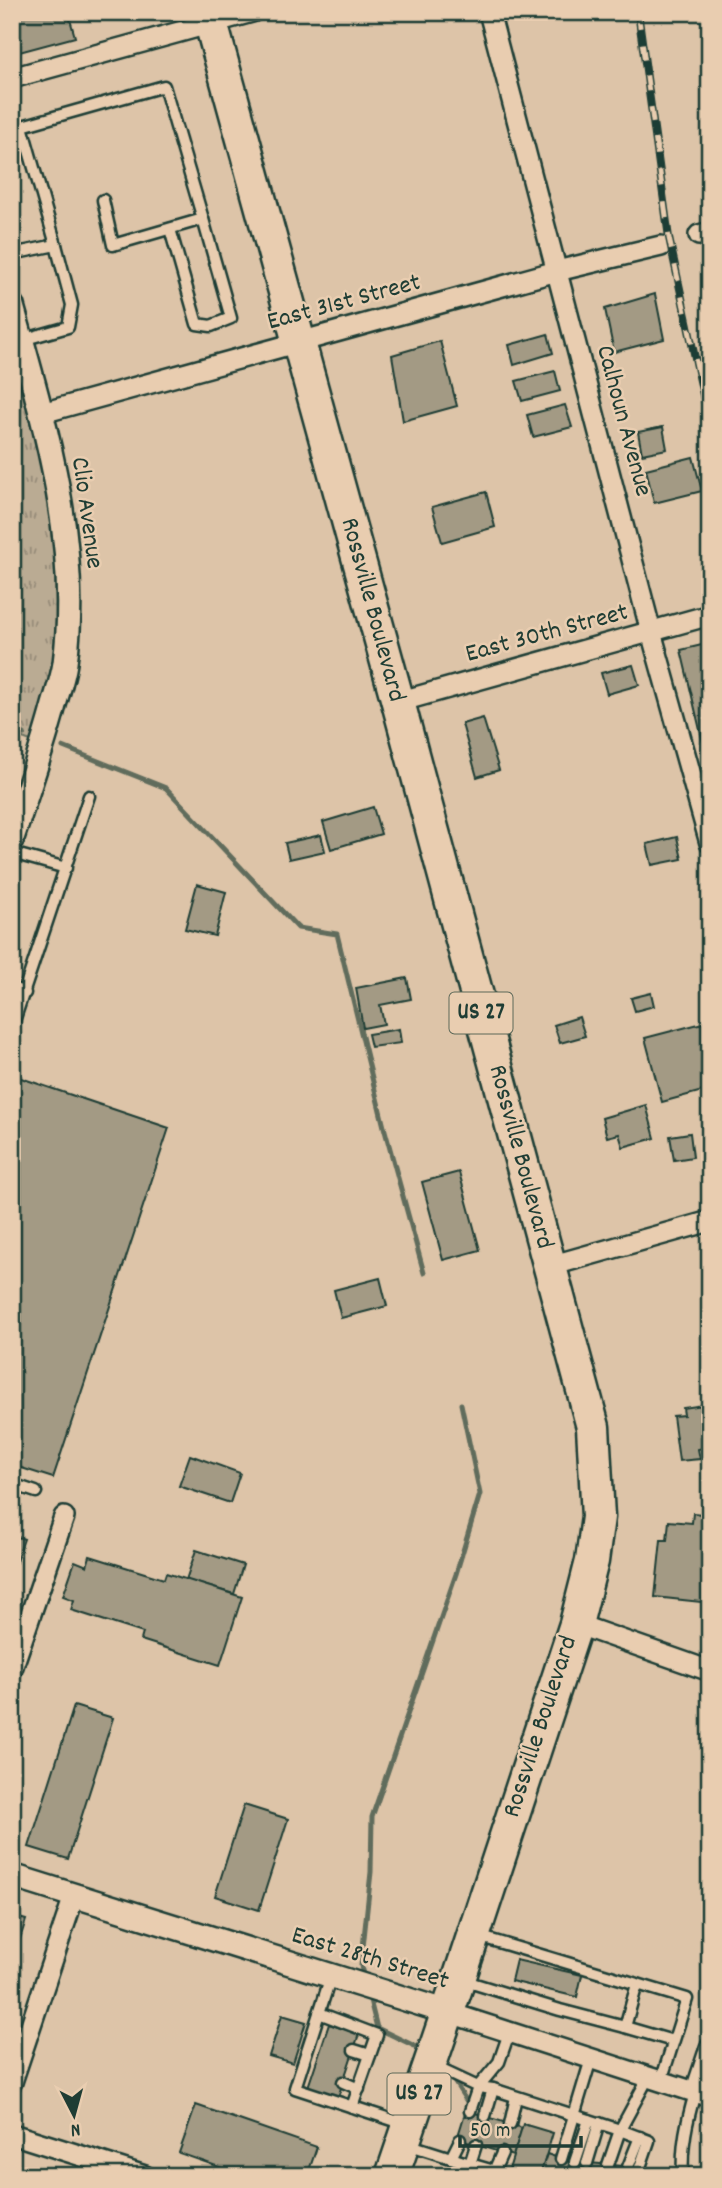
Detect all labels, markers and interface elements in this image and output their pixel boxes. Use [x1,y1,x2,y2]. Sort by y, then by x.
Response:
street label: East 31st Street [263,265,425,341]
street label: Calhoun Avenue [585,341,661,501]
street label: Clio Avenue [60,455,112,571]
street label: Rossville Boulevard [330,514,414,706]
street label: East 30th Street [462,594,633,673]
road number: US 27 [449,993,512,1034]
street label: Rossville Boulevard [478,1061,562,1253]
street label: Rossville Boulevard [494,1631,588,1823]
street label: East 28th Street [287,1917,454,2001]
road number: US 27 [388,2074,450,2115]
north arrow [38,2080,108,2150]
scale bar [460,2104,580,2148]
text: N [69,2115,81,2142]
text: 50 m [470,2117,510,2147]

